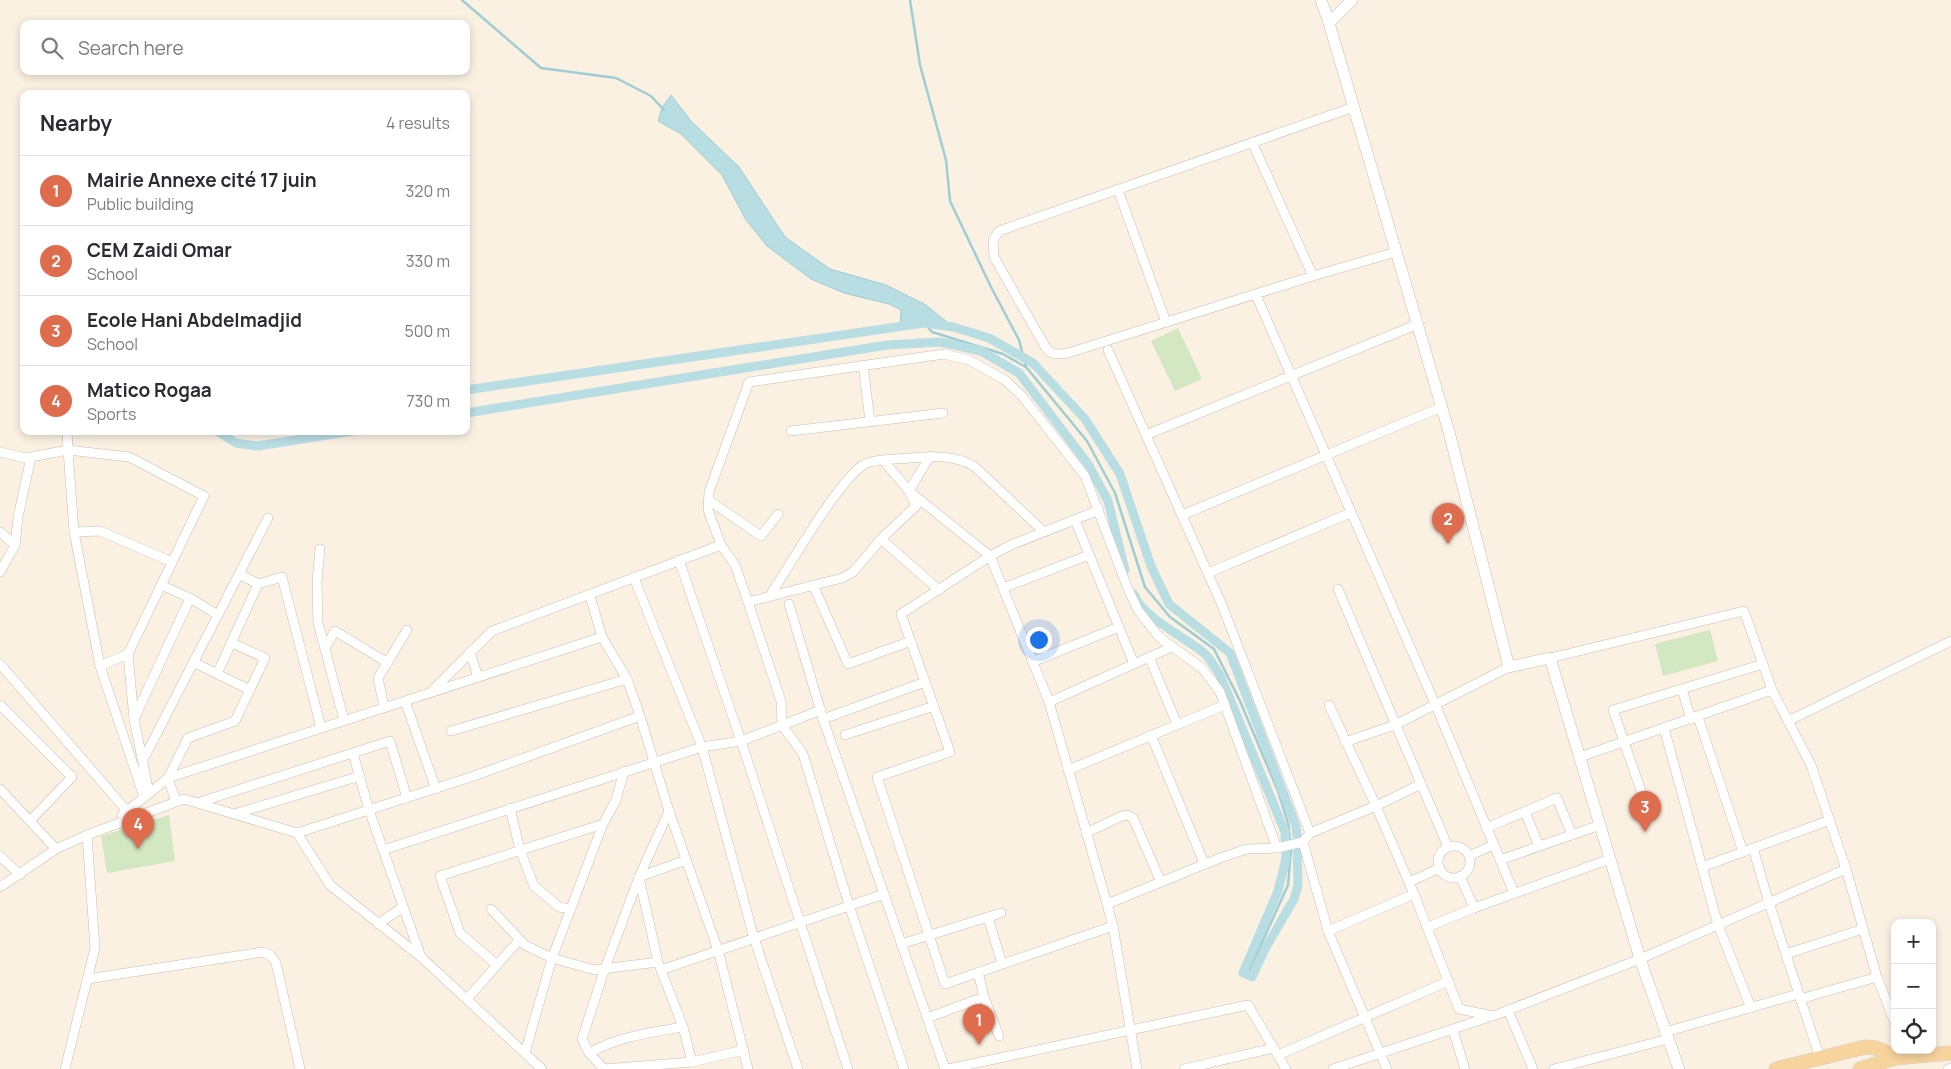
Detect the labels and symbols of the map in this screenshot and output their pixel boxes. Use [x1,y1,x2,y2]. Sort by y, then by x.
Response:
pin: 2 [1432,503,1464,544]
your location [1026,627,1052,653]
pin: 3 [1629,791,1661,832]
pin: 4 [122,808,154,849]
pin: 1 [963,1004,995,1045]

